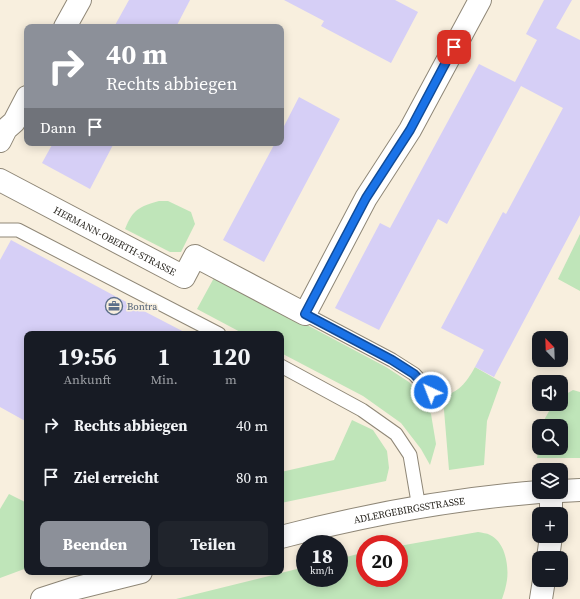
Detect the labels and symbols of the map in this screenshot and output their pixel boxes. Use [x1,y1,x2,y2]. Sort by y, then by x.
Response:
pin [437,30,471,64]
street label: HERMANN-OBERTH-STRASSE [51,203,178,279]
office icon: Bontra [104,296,124,316]
place label: Bontra [127,300,158,313]
north arrow [532,331,568,367]
position arrow [410,371,452,413]
street label: ADLERGEBIRGSSTRASSE [352,494,466,527]
speed limit sign: 20 [356,535,408,587]

